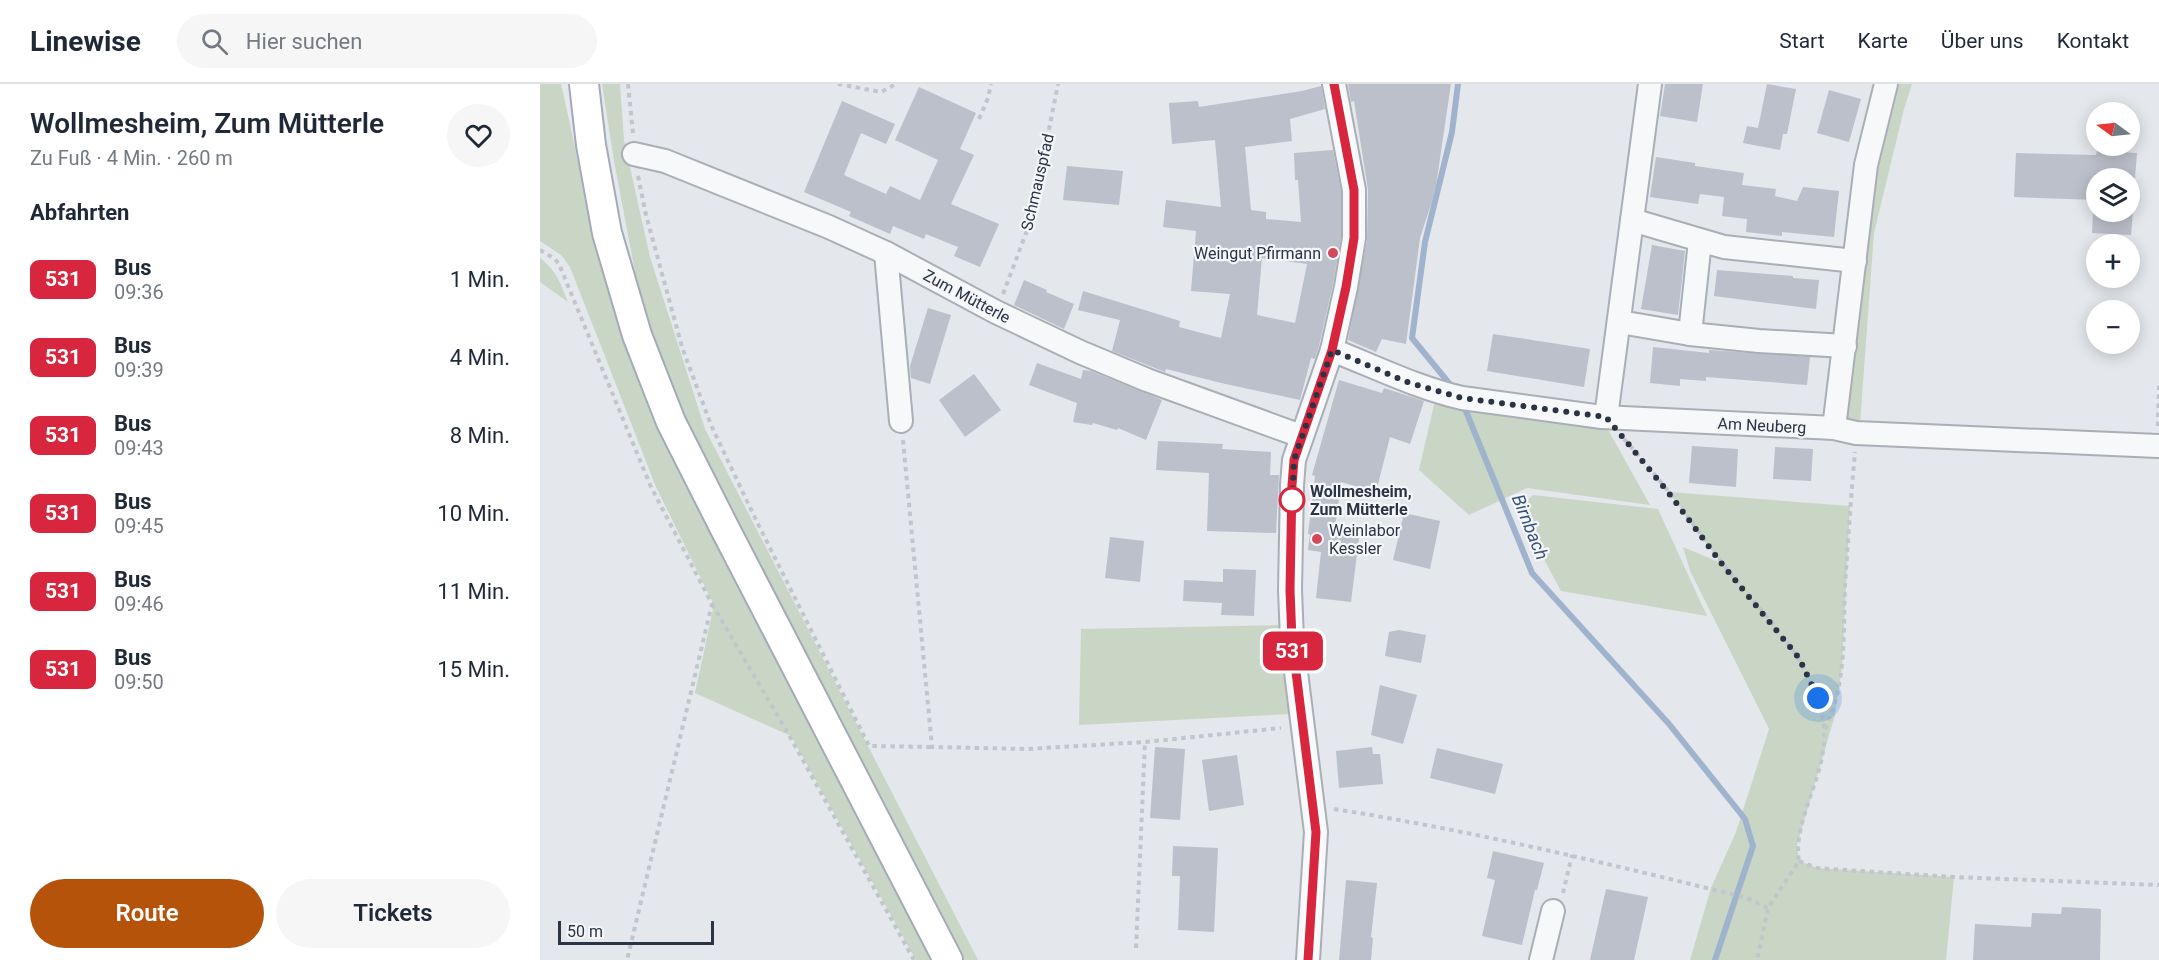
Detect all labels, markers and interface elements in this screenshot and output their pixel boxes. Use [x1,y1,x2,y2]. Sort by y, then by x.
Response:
search box [177,14,597,68]
text: Linewise [30,25,141,58]
icon: search [198,25,231,58]
text: Hier suchen [246,29,362,54]
text: Start [1779,29,1825,53]
text: Karte [1858,29,1908,53]
text: Über uns [1941,29,2024,53]
text: Kontakt [2057,29,2129,53]
north arrow [2086,102,2140,156]
map controls [2086,102,2140,354]
button: heart [447,104,510,167]
text: Wollmesheim, Zum Mütterle [30,107,384,140]
street label: Schmauspfad [1017,132,1058,232]
text: Zu Fuß · 4 Min. · 260 m [30,146,233,170]
button: layers [2086,168,2140,222]
text: Abfahrten [30,200,129,225]
button: + [2086,234,2140,288]
place label: Weingut Pfirmann [1194,244,1321,263]
marker: Weingut Pfirmann [1326,246,1340,260]
text: Bus [114,255,152,280]
street label: Zum Mütterle [920,266,1014,327]
text: 531 [45,267,81,291]
text: 1 Min. [450,267,510,292]
text: 09:36 [114,280,164,304]
button: − [2086,300,2140,354]
text: Bus [114,333,152,358]
text: 531 [45,345,81,369]
text: 4 Min. [450,345,510,370]
text: 09:39 [114,358,164,382]
text: Bus [114,411,152,436]
street label: Am Neuberg [1717,414,1807,437]
text: 531 [45,423,81,447]
text: 8 Min. [450,423,510,448]
text: 09:43 [114,436,164,460]
place label: Wollmesheim, Zum Mütterle [1310,482,1412,519]
marker: Wollmesheim, Zum Mütterle [1279,487,1305,513]
text: Bus [114,489,152,514]
water label: Birnbach [1508,491,1553,563]
text: 531 [45,501,81,525]
text: 10 Min. [437,501,510,526]
text: 09:45 [114,514,164,538]
place label: Weinlabor Kessler [1329,521,1401,558]
marker: Weinlabor Kessler [1310,532,1324,546]
text: Bus [114,567,152,592]
text: 531 [45,579,81,603]
text: 11 Min. [437,579,510,604]
text: 09:46 [114,592,164,616]
line badge: 531 [1258,632,1328,670]
text: 531 [1275,639,1311,663]
text: Bus [114,645,152,670]
text: 531 [45,657,81,681]
text: 15 Min. [437,657,510,682]
text: 09:50 [114,670,164,694]
your location [1803,683,1833,713]
button: Route [30,879,264,948]
button: Tickets [276,879,510,948]
scale bar [558,918,714,946]
text: 50 m [567,922,603,941]

